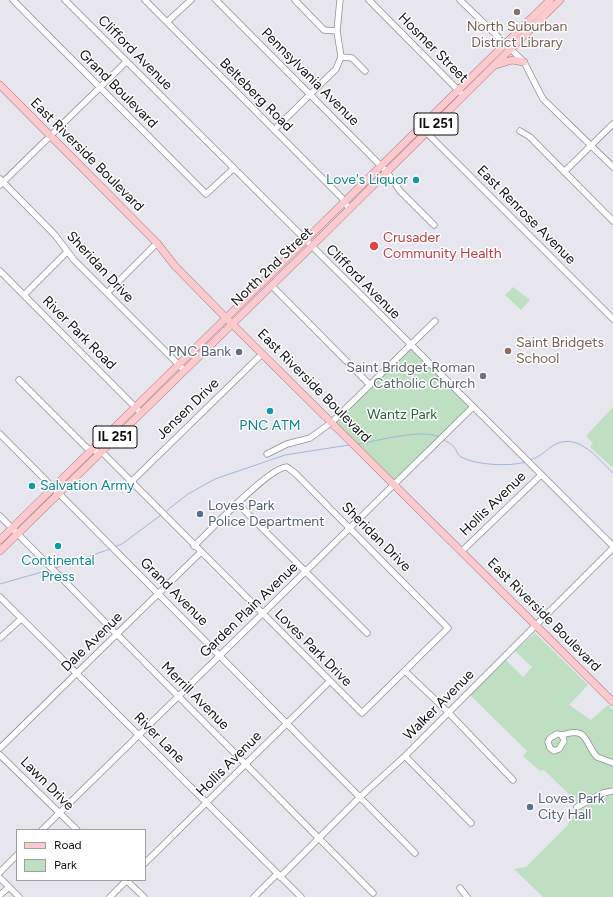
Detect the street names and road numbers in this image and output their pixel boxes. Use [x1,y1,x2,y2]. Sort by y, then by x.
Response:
street label: Hosmer Street [394,9,472,87]
street label: Clifford Avenue [94,12,176,94]
street label: Pennsylvania Avenue [258,25,362,129]
street label: Grand Boulevard [75,46,161,132]
street label: Belteberg Road [216,55,296,135]
street label: East Riverside Boulevard [27,95,147,215]
road number: IL 251 [414,113,458,135]
street label: East Renrose Avenue [473,162,579,268]
street label: North 2nd Street [228,224,316,310]
street label: Sheridan Drive [63,228,137,306]
street label: Clifford Avenue [322,241,404,323]
street label: River Park Road [39,293,119,373]
street label: East Riverside Boulevard [254,326,374,446]
street label: Jensen Drive [153,375,223,443]
road number: IL 251 [93,426,137,448]
street label: Hollis Avenue [456,468,530,540]
street label: Sheridan Drive [338,499,414,575]
street label: Grand Avenue [136,554,212,630]
street label: East Riverside Boulevard [484,555,604,675]
street label: Garden Plain Avenue [196,559,302,661]
street label: Loves Park Drive [271,606,355,690]
street label: Dale Avenue [58,609,126,675]
street label: Merrill Avenue [158,659,232,733]
street label: Walker Avenue [400,666,478,744]
street label: River Lane [130,709,188,767]
street label: Hollis Avenue [193,728,265,800]
street label: Lawn Drive [17,754,77,814]

